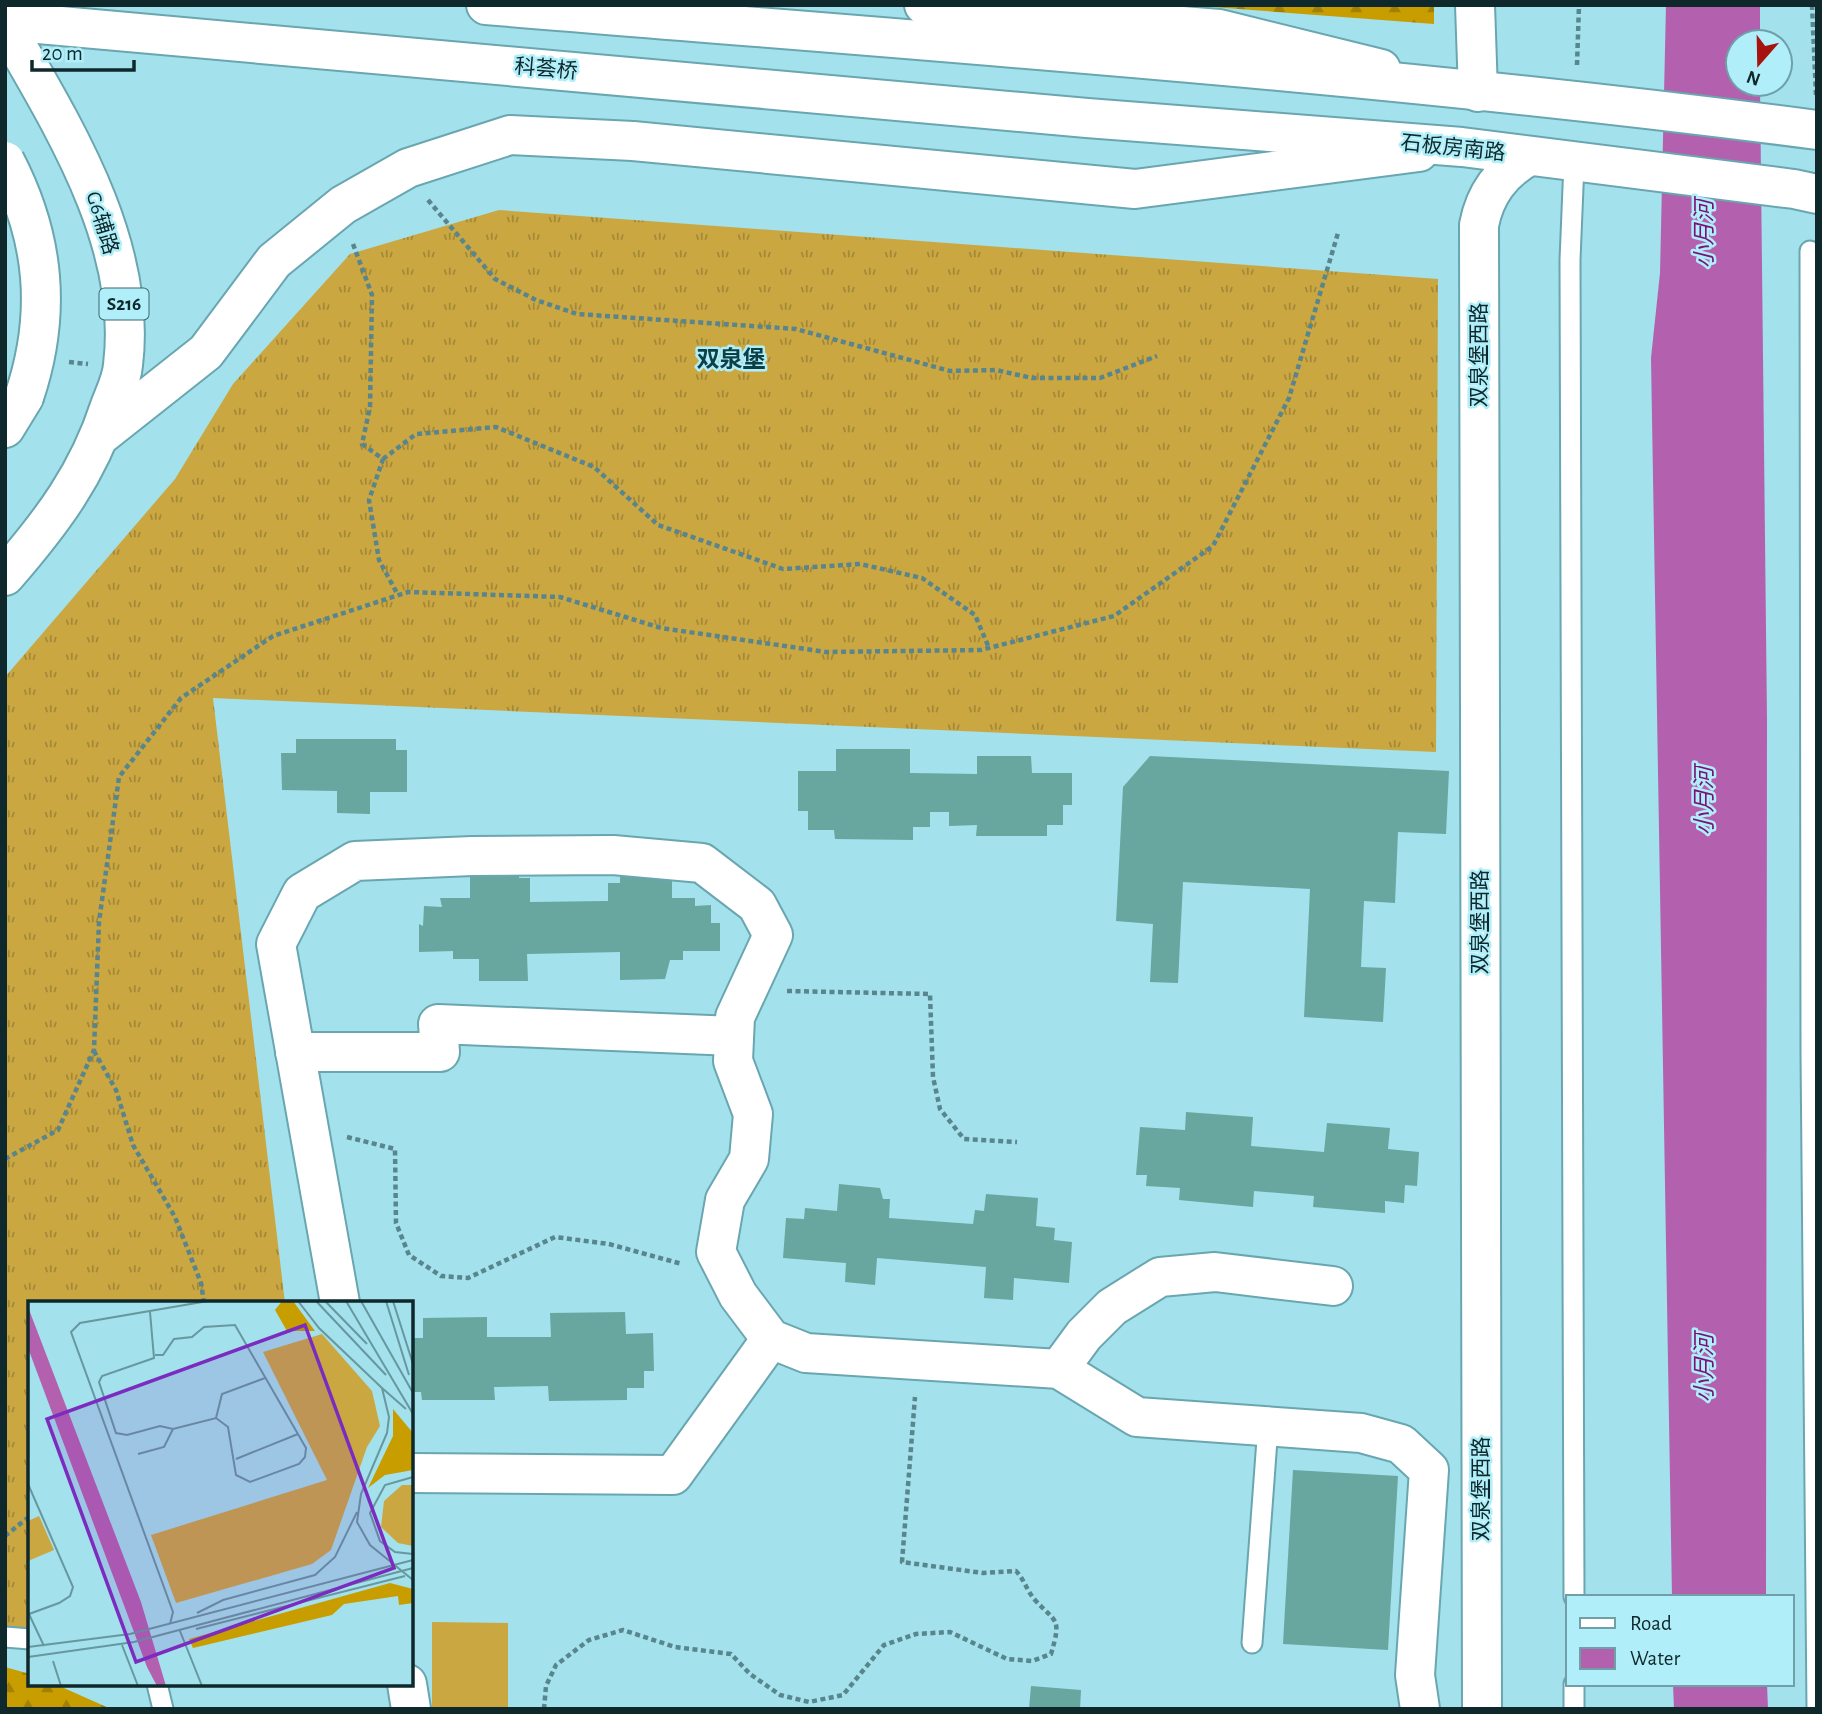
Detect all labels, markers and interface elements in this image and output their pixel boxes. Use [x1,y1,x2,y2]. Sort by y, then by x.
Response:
scale bar [32,28,133,72]
north arrow [1724,28,1794,98]
text: 20 m [42,43,83,64]
street label: 科荟桥 [514,55,578,82]
text: N [1744,66,1763,89]
street label: 石板房南路 [1400,131,1506,164]
street label: G6辅路 [83,189,122,257]
water label: 小月河 [1693,196,1717,269]
road number: S216 [100,288,148,320]
street label: 双泉堡西路 [1468,303,1490,408]
district label: 双泉堡 [697,347,766,372]
water label: 小月河 [1693,763,1717,836]
street label: 双泉堡西路 [1469,870,1491,975]
inset map [28,1301,413,1686]
water label: 小月河 [1693,1330,1717,1403]
street label: 双泉堡西路 [1470,1437,1492,1542]
legend [1566,1595,1794,1686]
text: Road [1630,1613,1672,1634]
text: Water [1630,1648,1680,1669]

